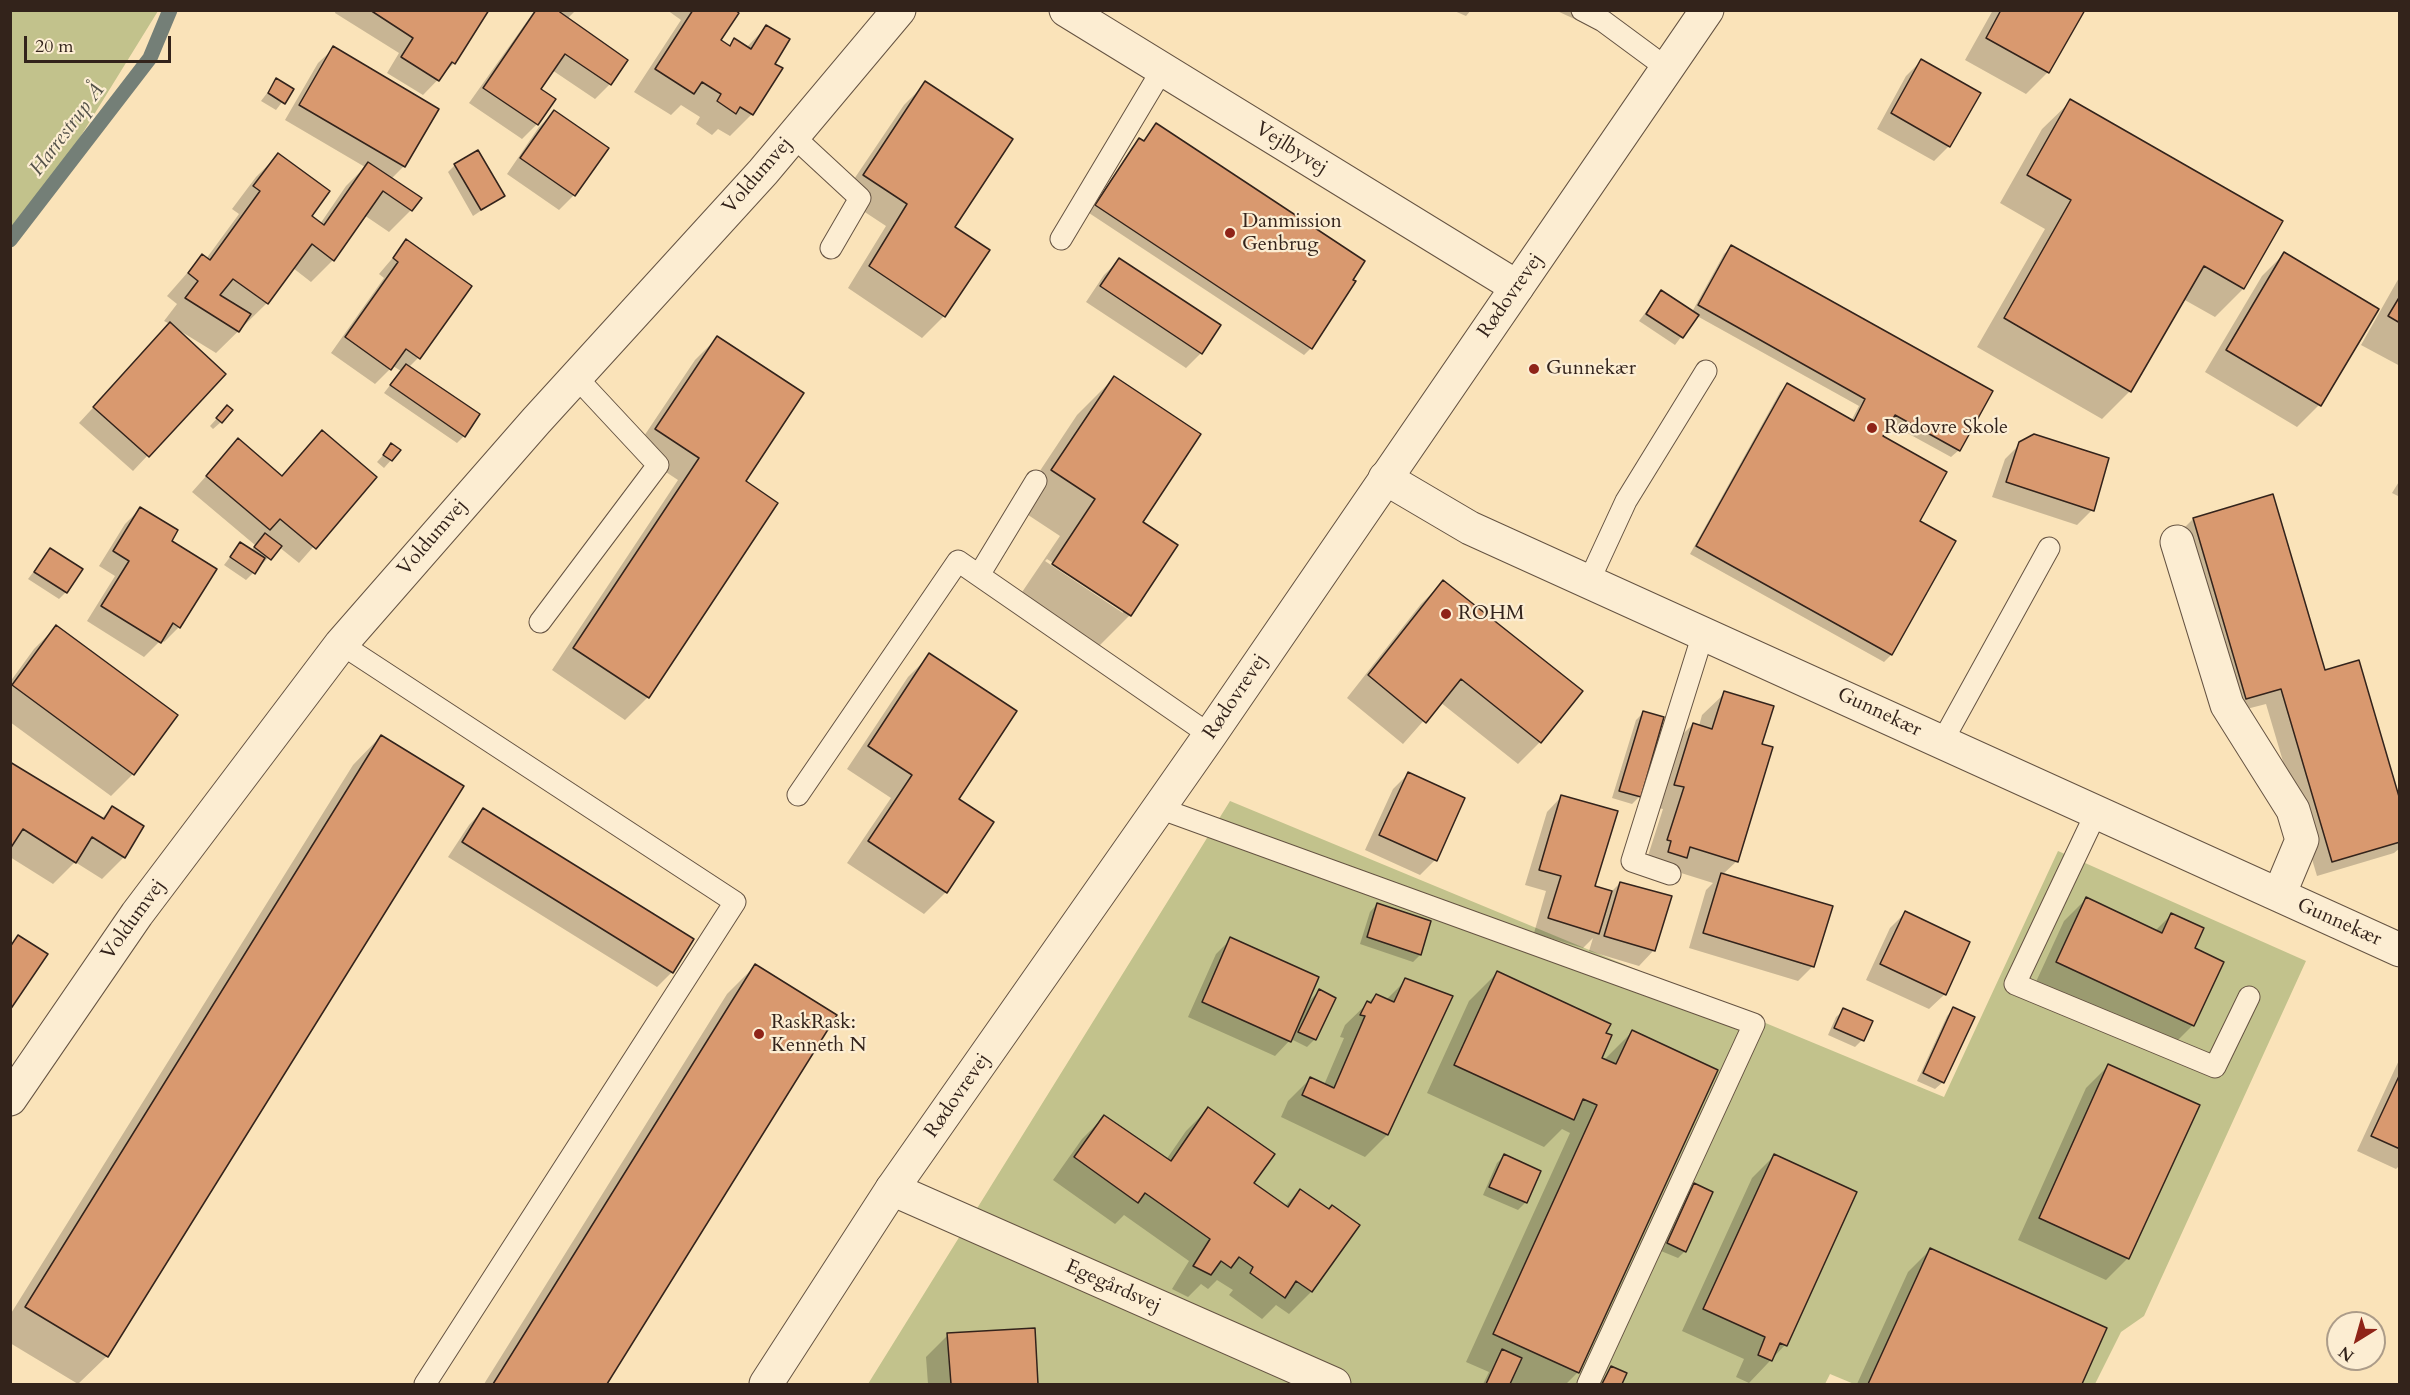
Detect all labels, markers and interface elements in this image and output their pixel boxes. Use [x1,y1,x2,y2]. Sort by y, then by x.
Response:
scale bar [27,24,174,62]
text: 20 m [35,34,74,59]
water label: Harrestrup Å [25,79,111,181]
street label: Vejlbyvej [1250,117,1332,181]
street label: Voldumvej [718,133,798,219]
place label: Danmission Genbrug [1242,210,1342,257]
marker: Danmission Genbrug [1223,226,1237,240]
street label: Rødovrevej [1473,249,1549,343]
place label: Gunnekær [1546,357,1636,381]
marker: Gunnekær [1527,362,1541,376]
place label: Rødovre Skole [1884,416,2008,440]
marker: Rødovre Skole [1865,421,1879,435]
street label: Voldumvej [393,495,473,581]
place label: ROHM [1458,602,1525,626]
marker: ROHM [1439,607,1453,621]
street label: Rødovrevej [1199,650,1273,744]
street label: Gunnekær [1833,683,1925,743]
street label: Voldumvej [97,875,171,965]
street label: Gunnekær [2293,894,2385,952]
place label: RaskRask: Kenneth N [771,1011,867,1058]
marker: RaskRask: Kenneth N [752,1027,766,1041]
street label: Rødovrevej [920,1049,996,1143]
street label: Egegårdsvej [1062,1255,1164,1319]
north arrow [2326,1311,2386,1371]
text: N [2334,1341,2359,1367]

